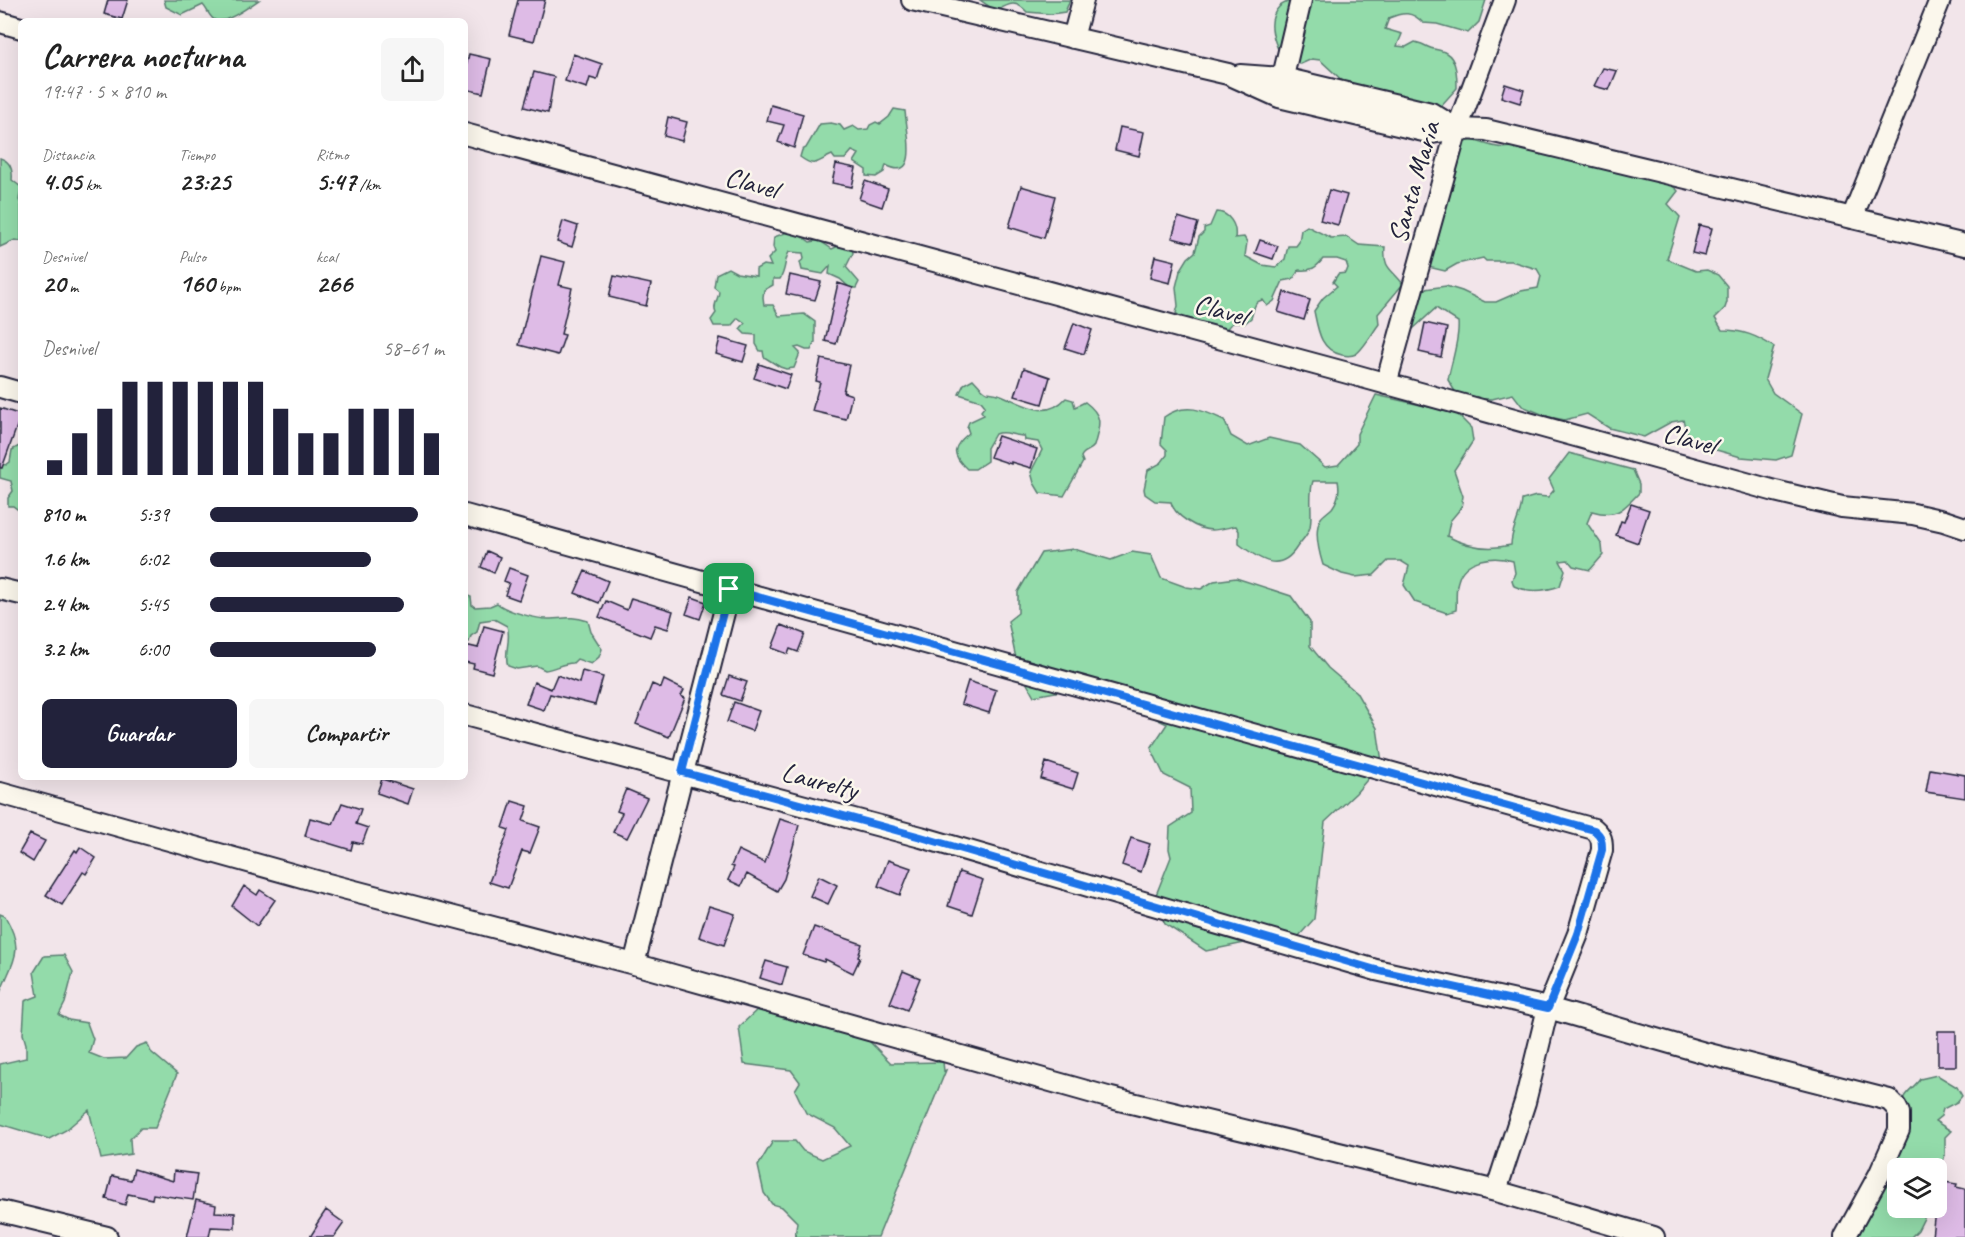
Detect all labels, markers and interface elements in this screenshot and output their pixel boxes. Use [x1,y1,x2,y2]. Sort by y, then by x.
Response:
text: Carrera nocturna [42,35,244,77]
button: share [381,38,444,101]
text: 19:47 · 5 × 810 m [42,79,166,104]
street label: Santa María [1379,116,1448,247]
text: Distancia [42,145,95,165]
text: Tiempo [179,145,215,165]
text: Ritmo [316,145,348,165]
street label: Clavel [722,159,787,208]
text: 4.05 [42,165,82,198]
text: 23:25 [179,165,231,198]
text: 5:47 [316,165,356,198]
text: km [82,175,101,195]
text: /km [356,175,381,195]
text: Desnivel [42,247,85,267]
text: Pulso [179,247,206,267]
text: kcal [316,247,337,267]
text: 20 [42,267,65,300]
text: 160 [179,267,215,300]
text: 266 [316,267,352,300]
text: m [65,277,78,297]
text: bpm [215,277,241,297]
street label: Clavel [1191,286,1256,335]
text: Desnivel [42,336,96,361]
text: 58–61 m [383,336,444,361]
street label: Clavel [1660,415,1725,464]
text: 810 m [42,502,85,527]
text: 5:39 [138,502,169,527]
text: 1.6 km [42,547,89,572]
text: 6:02 [138,547,169,572]
pin [703,563,754,614]
icon: arrive [712,572,745,605]
text: 2.4 km [42,592,89,617]
text: 5:45 [138,592,169,617]
text: 3.2 km [42,637,89,662]
text: 6:00 [138,637,169,662]
button: Guardar [42,699,237,768]
button: Compartir [249,699,444,768]
street label: Laurelty [778,754,864,808]
map controls [1887,1158,1947,1218]
button: layers [1887,1158,1947,1218]

